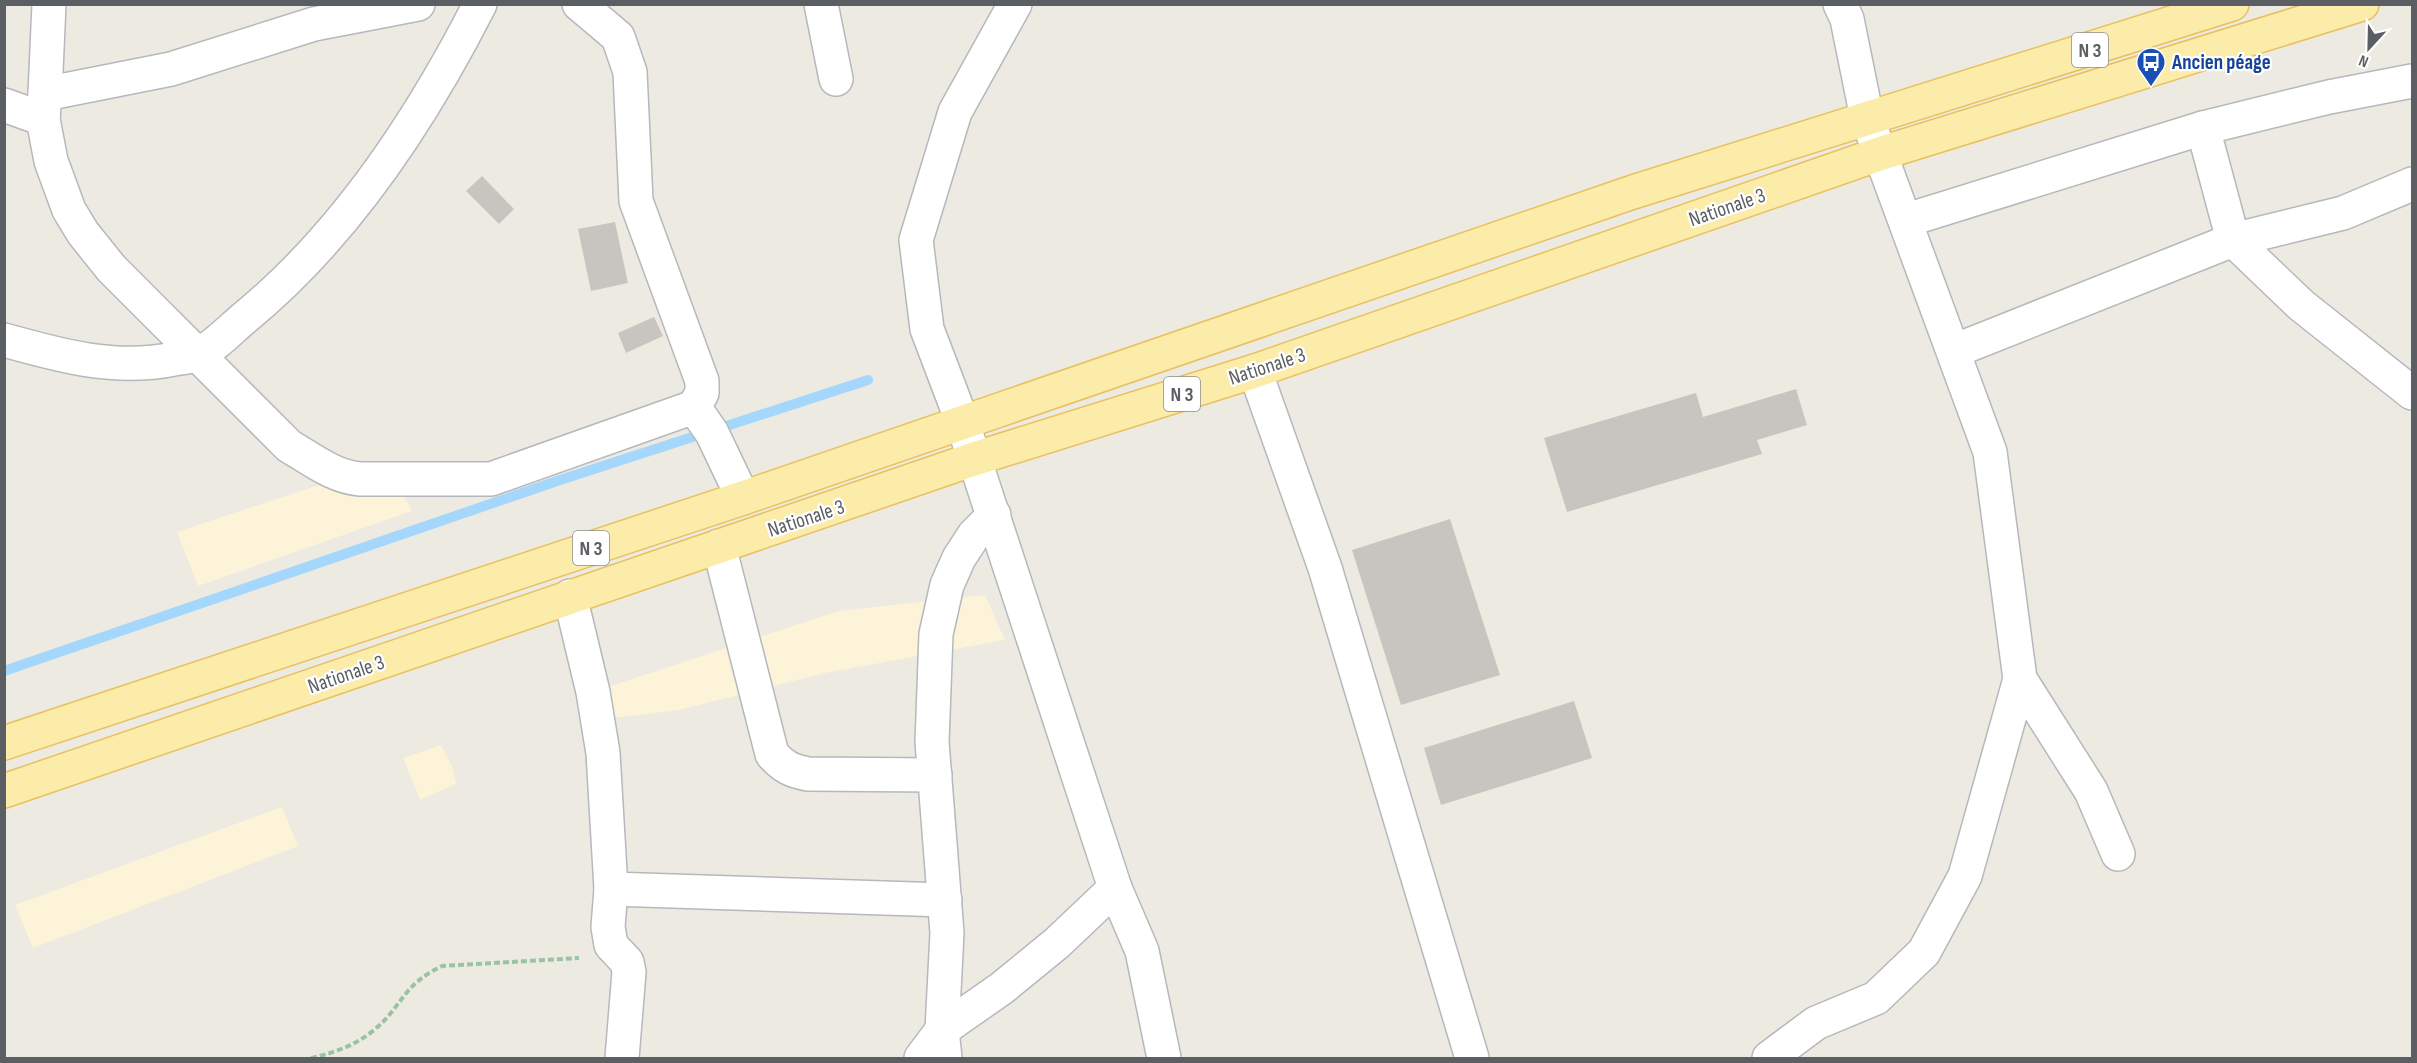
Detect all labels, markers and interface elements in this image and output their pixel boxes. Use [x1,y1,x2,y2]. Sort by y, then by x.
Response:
north arrow [2339,18,2399,78]
road number: N 3 [2072,33,2108,67]
bus stop icon: Ancien péage [2135,46,2167,88]
place label: Ancien péage [2171,50,2271,75]
text: N [2356,50,2371,71]
street label: Nationale 3 [1686,183,1769,232]
street label: Nationale 3 [1226,342,1309,391]
road number: N 3 [1164,377,1200,411]
street label: Nationale 3 [765,494,848,543]
road number: N 3 [573,531,609,565]
street label: Nationale 3 [305,650,388,699]

